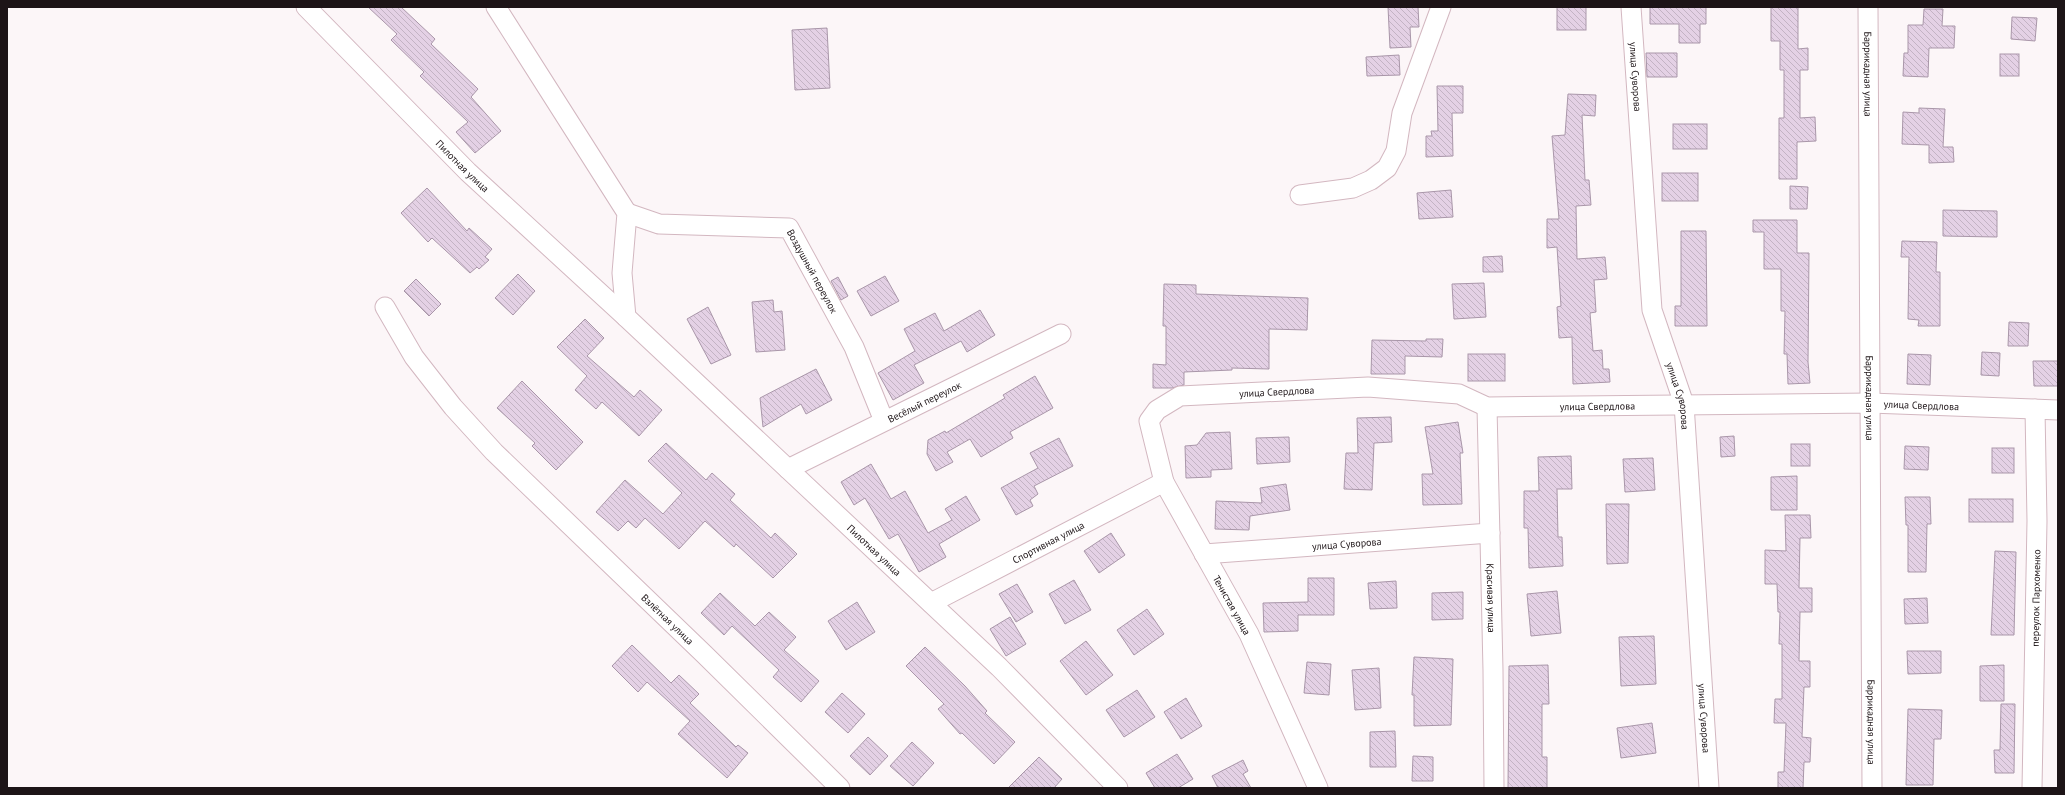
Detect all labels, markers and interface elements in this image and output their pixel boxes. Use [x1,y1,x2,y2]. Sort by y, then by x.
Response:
street label: Баррикадная улица [1861,31,1875,117]
street label: улица Суворова [1626,42,1644,112]
street label: Пилотная улица [433,137,492,195]
street label: Воздушный переулок [784,227,840,316]
street label: Баррикадная улица [1863,355,1876,441]
street label: улица Суворова [1663,361,1692,430]
street label: Весёлый переулок [886,378,964,426]
street label: улица Свердлова [1239,384,1315,400]
street label: улица Свердлова [1883,398,1959,413]
street label: улица Свердлова [1560,399,1635,413]
street label: Спортивная улица [1010,519,1087,567]
street label: Пилотная улица [844,522,904,579]
street label: улица Суворова [1311,535,1382,553]
street label: переулок Пархоменко [2029,549,2043,647]
street label: Красивая улица [1484,563,1498,633]
street label: Тенистая улица [1210,573,1253,637]
street label: Взлётная улица [638,591,696,648]
street label: Баррикадная улица [1864,679,1878,765]
street label: улица Суворова [1695,683,1713,754]

